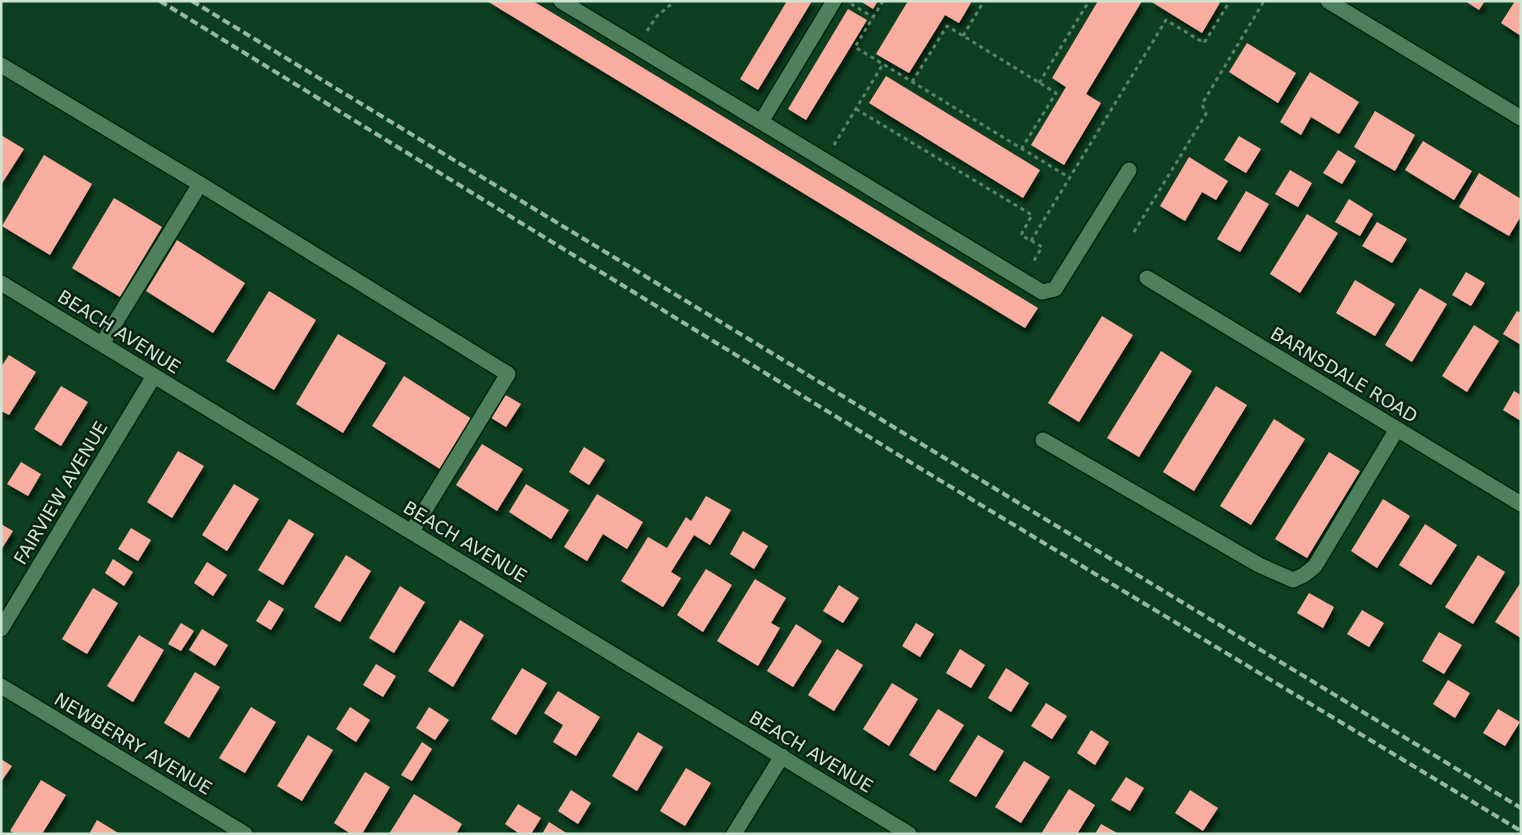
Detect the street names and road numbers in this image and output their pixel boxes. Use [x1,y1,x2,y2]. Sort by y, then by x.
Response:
street label: BEACH AVENUE [54,285,184,378]
street label: BARNSDALE ROAD [1267,322,1421,427]
street label: FAIRVIEW AVENUE [10,417,112,568]
street label: BEACH AVENUE [400,496,531,587]
street label: NEWBERRY AVENUE [51,688,216,799]
street label: BEACH AVENUE [746,706,877,797]

